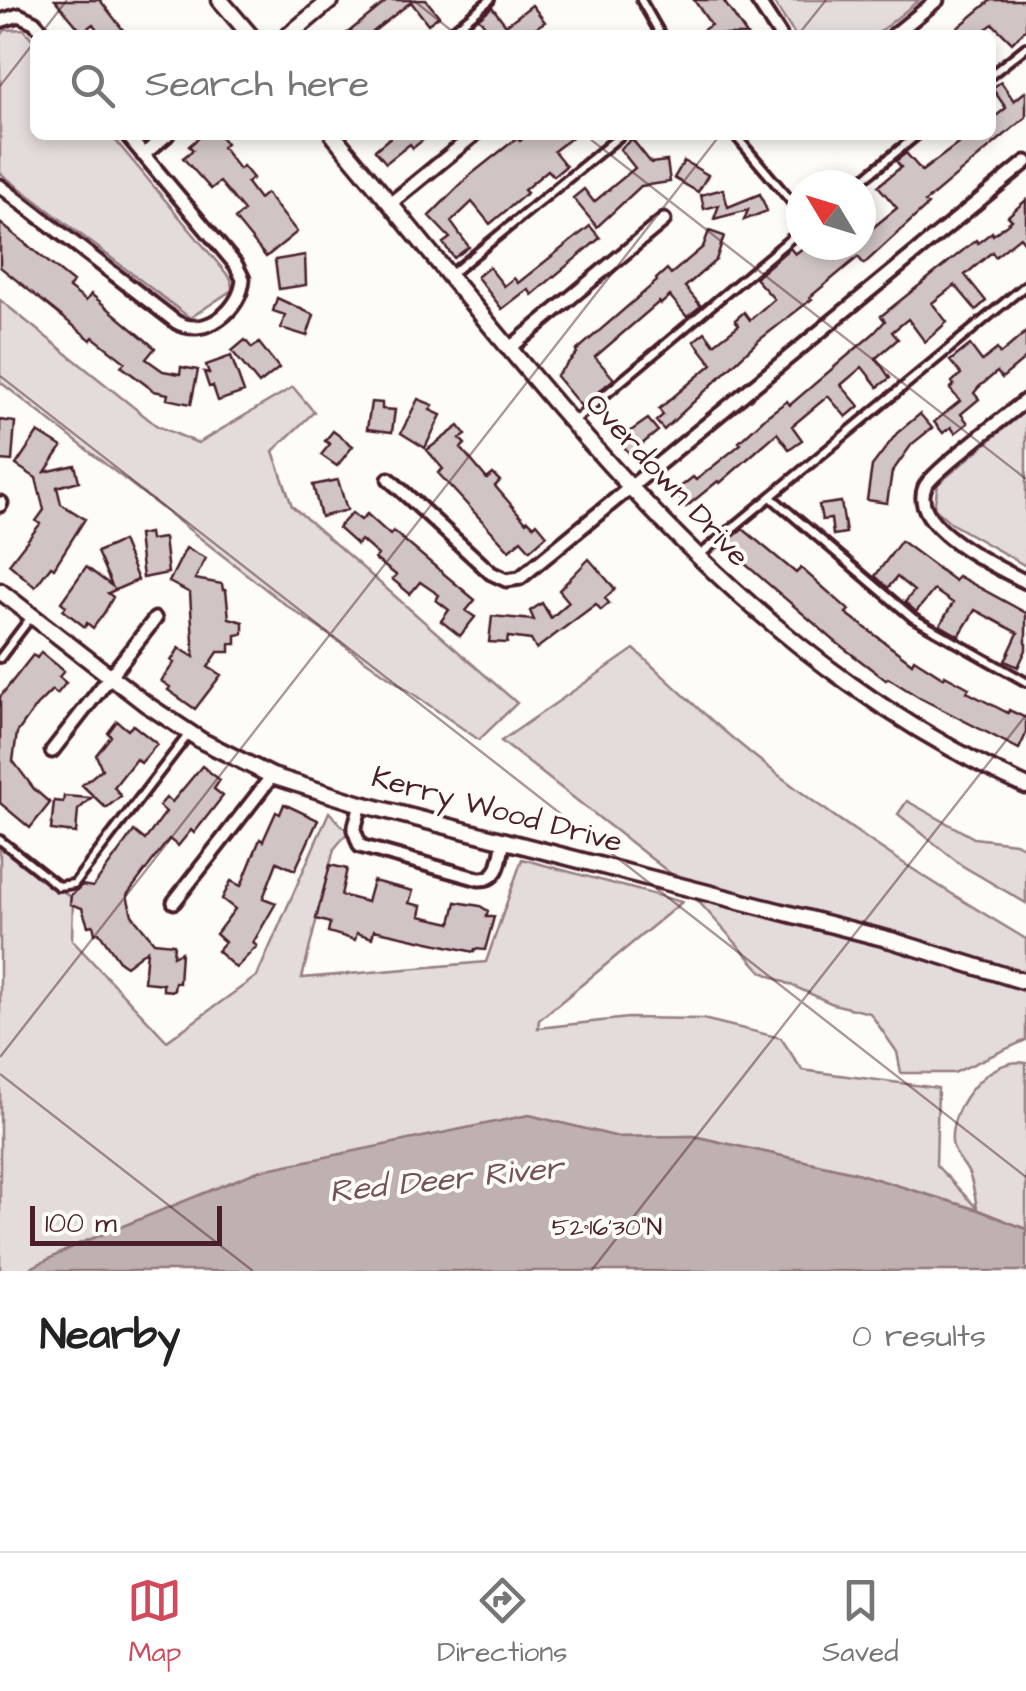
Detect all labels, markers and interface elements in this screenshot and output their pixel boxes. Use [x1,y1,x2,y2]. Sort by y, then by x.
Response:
search box [30,30,996,140]
icon: search [65,58,120,113]
text: Search here [145,59,369,111]
north arrow [786,170,876,260]
street label: Overdown Drive [575,384,759,576]
street label: Kerry Wood Drive [367,756,627,865]
water label: Red Deer River [327,1145,568,1215]
scale bar [30,1201,222,1246]
text: 100 m [45,1204,117,1243]
text: 52°16'30"N [552,1210,662,1245]
text: Nearby [40,1307,180,1365]
text: 0 results [852,1314,986,1359]
tab: Map [127,1573,182,1672]
tab: Directions [437,1573,567,1672]
tab: Saved [822,1573,899,1672]

